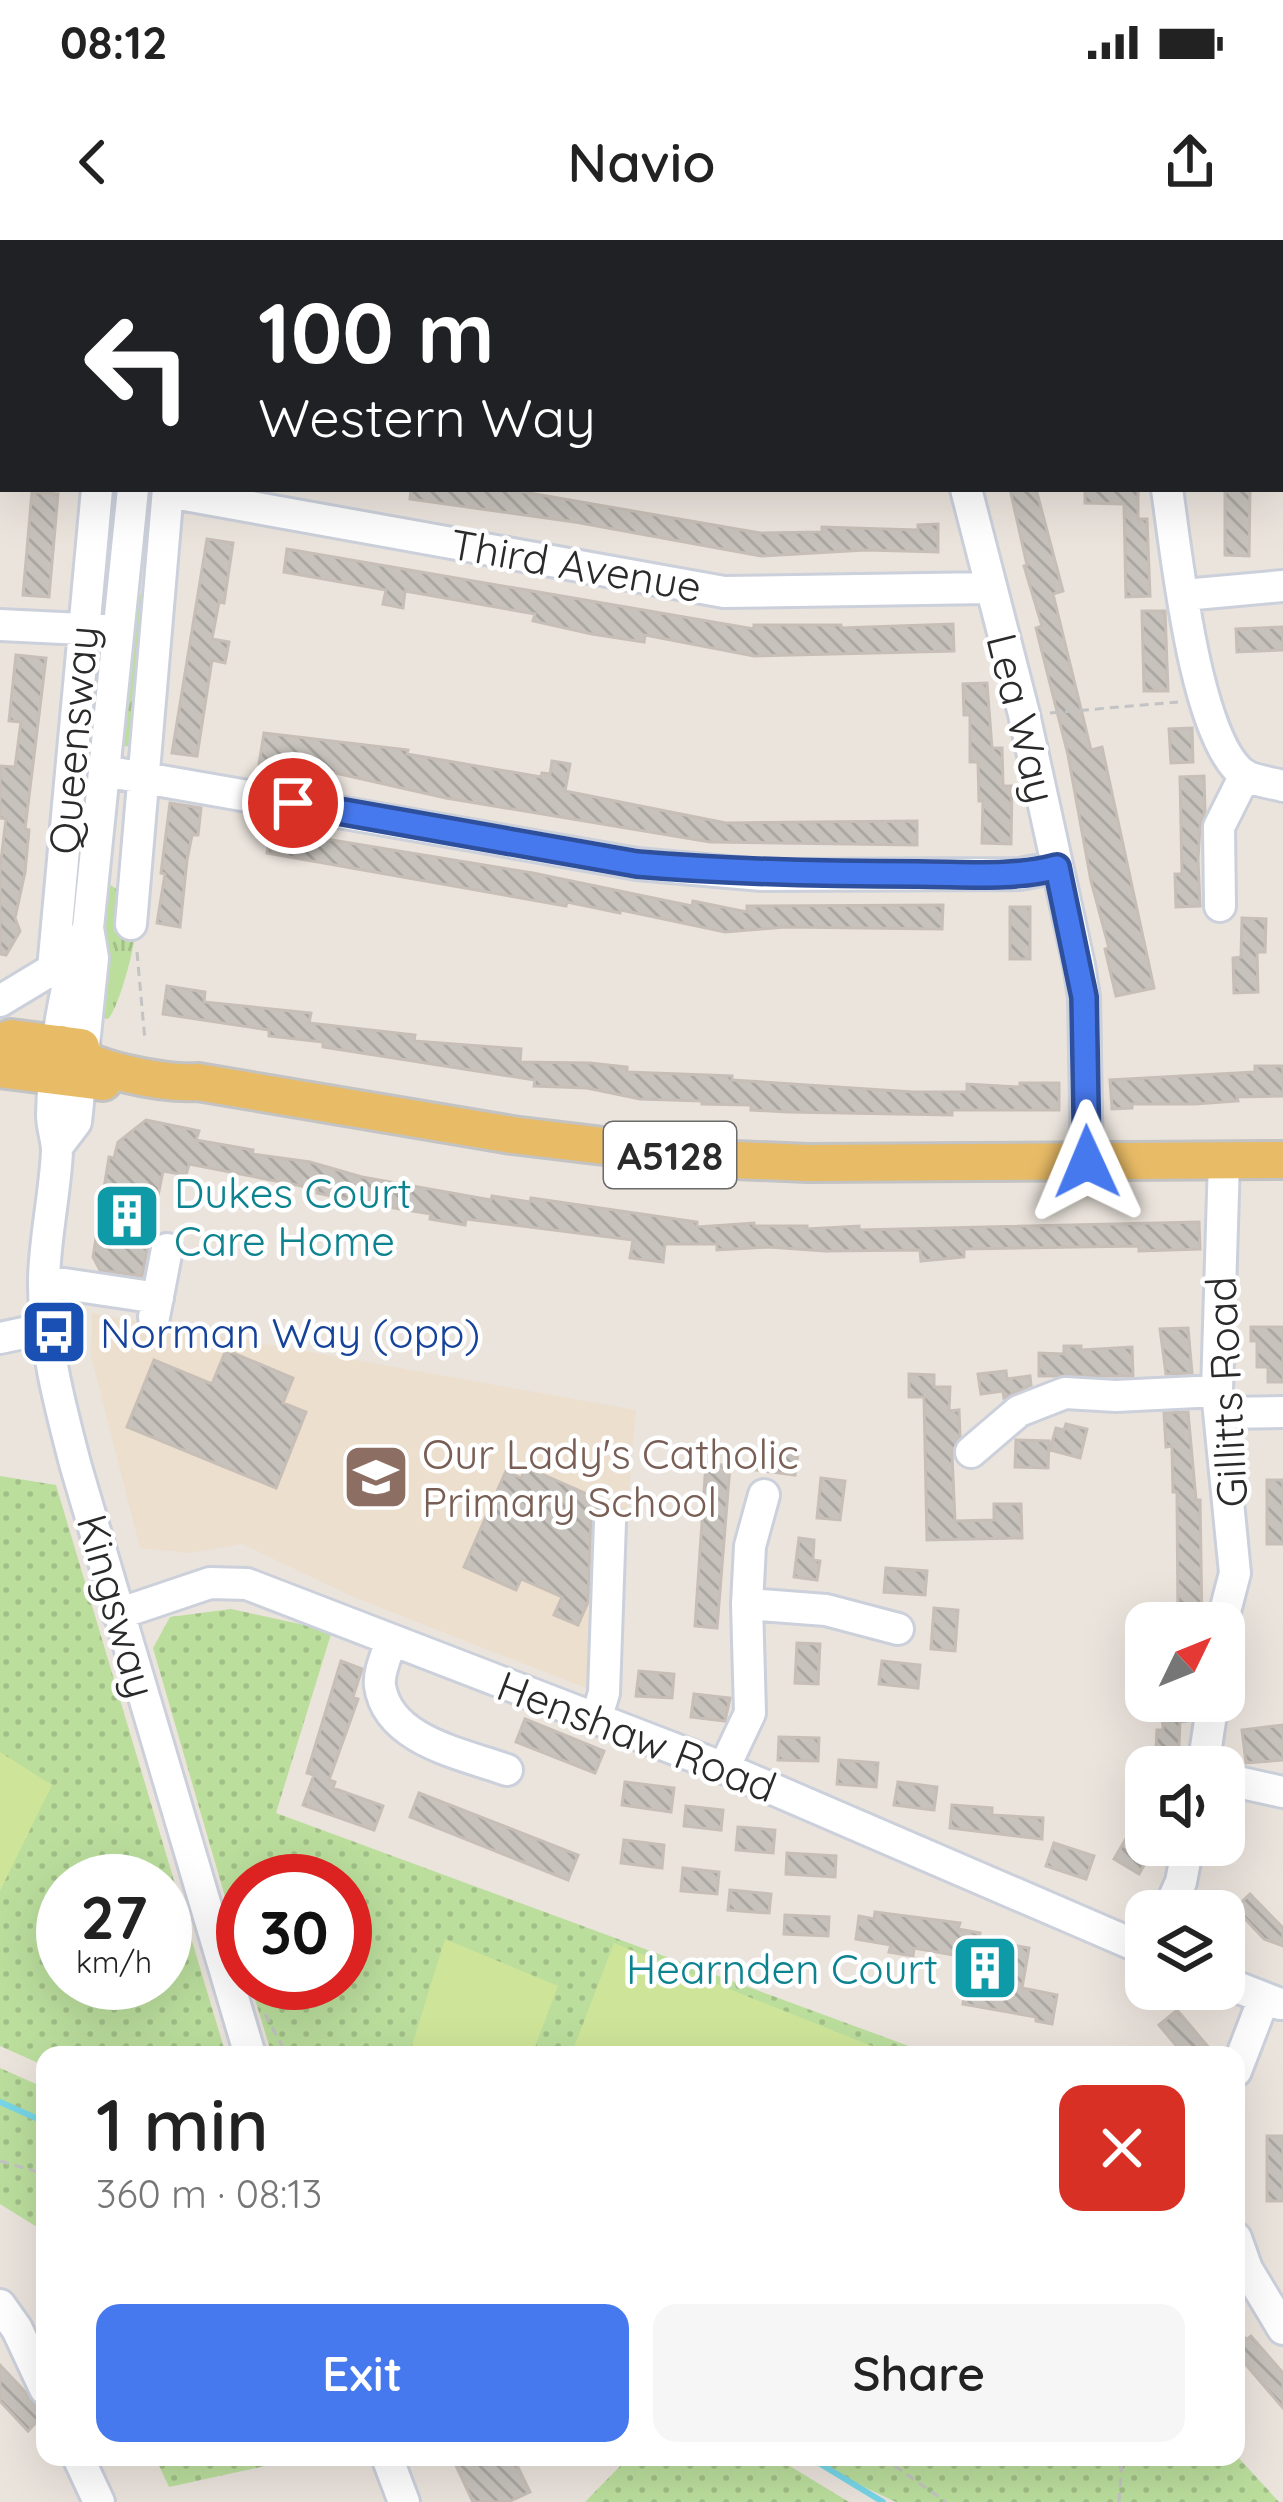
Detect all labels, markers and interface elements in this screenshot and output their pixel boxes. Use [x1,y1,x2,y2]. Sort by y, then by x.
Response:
text: 08:12 [60,14,168,70]
text: Navio [568,128,715,196]
icon: back [60,129,126,195]
icon: share [1157,129,1223,195]
text: 100 m [258,279,495,384]
icon: left [60,288,216,444]
text: Western Way [258,383,596,451]
street label: Third Avenue [446,517,706,613]
street label: Queensway [37,624,109,856]
street label: Lea Way [975,628,1069,808]
pin [242,752,344,854]
icon: arrive [260,770,326,836]
position arrow [1024,1099,1150,1225]
road number: A5128 [604,1122,736,1188]
place label: Dukes Court Care Home [174,1166,412,1267]
building icon: Dukes Court Care Home [92,1181,162,1251]
street label: Gillitts Road [1193,1275,1259,1509]
bus stop icon: Norman Way (opp) [19,1297,89,1367]
place label: Norman Way (opp) [100,1306,480,1359]
place label: Our Lady's Catholic Primary School [422,1427,799,1528]
school or university icon: Our Lady's Catholic Primary School [341,1442,411,1512]
street label: Kingsway [66,1508,168,1704]
north arrow [1125,1602,1245,1722]
map controls [1125,1602,1245,2010]
street label: Henshaw Road [490,1659,784,1813]
button: sound [1125,1746,1245,1866]
speed limit sign: 30 [216,1854,372,2010]
text: 27 [80,1879,148,1954]
button: layers [1125,1890,1245,2010]
building icon: Hearnden Court [950,1933,1020,2003]
place label: Hearnden Court [626,1942,938,1995]
text: km/h [76,1943,152,1981]
text: 1 min [96,2079,269,2169]
button: close [1059,2085,1185,2211]
text: 360 m · 08:13 [96,2169,322,2218]
button: Exit [96,2304,629,2442]
button: Share [653,2304,1185,2442]

